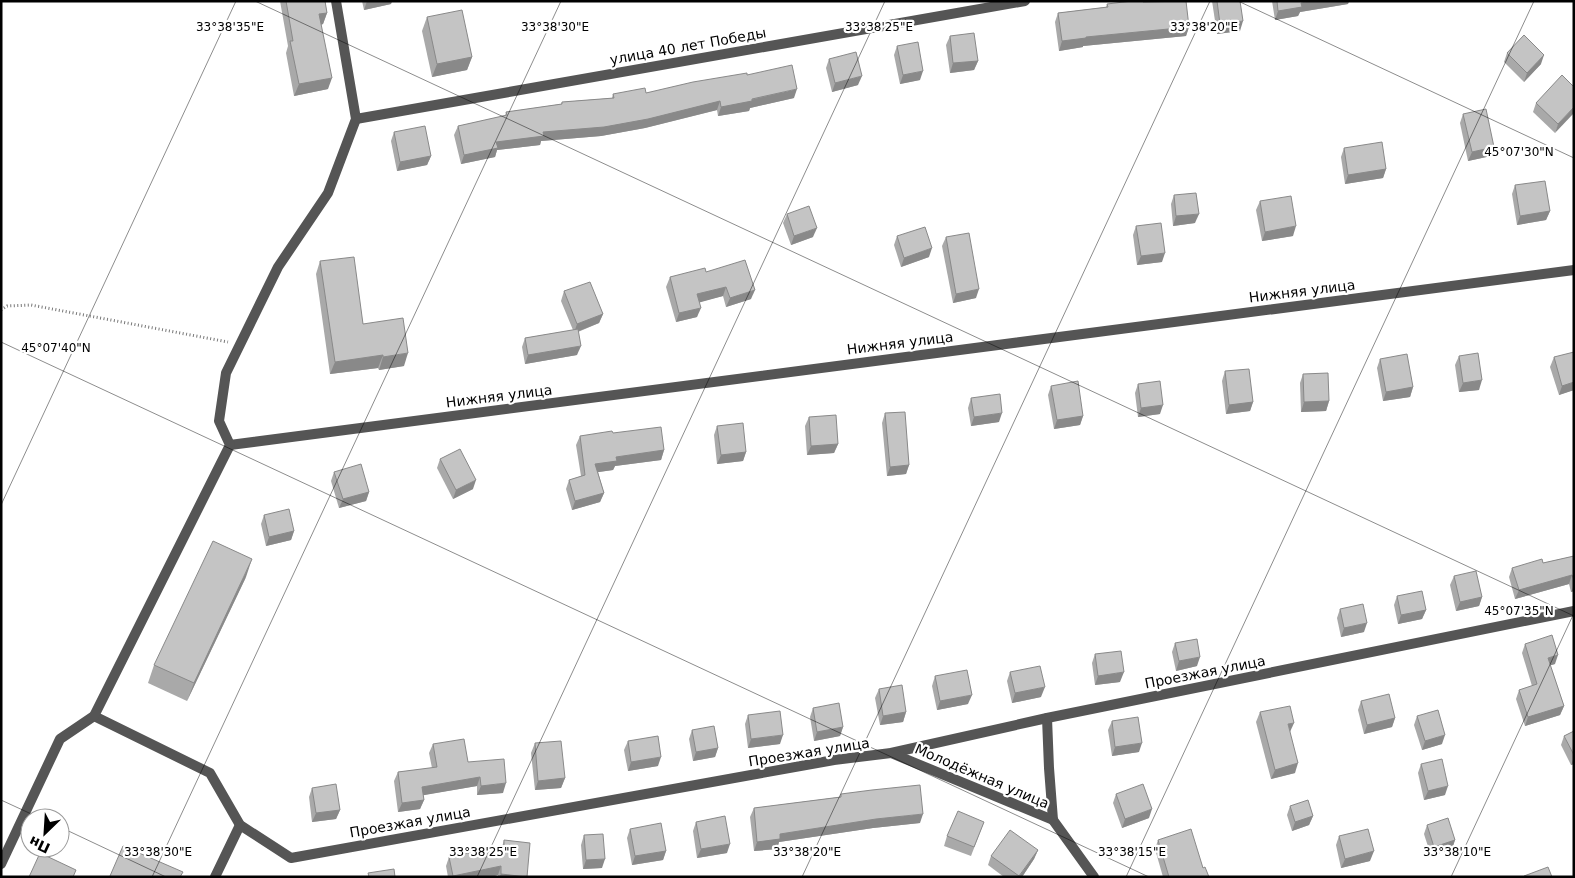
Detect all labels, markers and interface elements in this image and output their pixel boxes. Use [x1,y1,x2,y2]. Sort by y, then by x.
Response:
text: 33°38'35"E [196,20,264,34]
text: 33°38'30"E [521,20,589,34]
text: 33°38'25"E [845,20,913,34]
text: 33°38'20"E [1170,20,1238,34]
street label: улица 40 лет Победы [609,24,767,68]
text: 45°07'30"N [1484,145,1554,159]
street label: Нижняя улица [1248,277,1356,305]
street label: Нижняя улица [846,329,954,357]
text: 45°07'40"N [21,341,91,355]
street label: Нижняя улица [445,382,553,410]
text: 45°07'35"N [1484,604,1554,618]
street label: Проезжая улица [1143,652,1267,692]
street label: Проезжая улица [747,735,871,769]
street label: Молодёжная улица [913,740,1051,812]
street label: Проезжая улица [348,803,472,841]
north arrow [20,808,70,858]
text: Пн [26,833,53,857]
text: 33°38'30"E [124,845,192,859]
text: 33°38'25"E [449,845,517,859]
text: 33°38'20"E [773,845,841,859]
text: 33°38'15"E [1098,845,1166,859]
text: 33°38'10"E [1423,845,1491,859]

